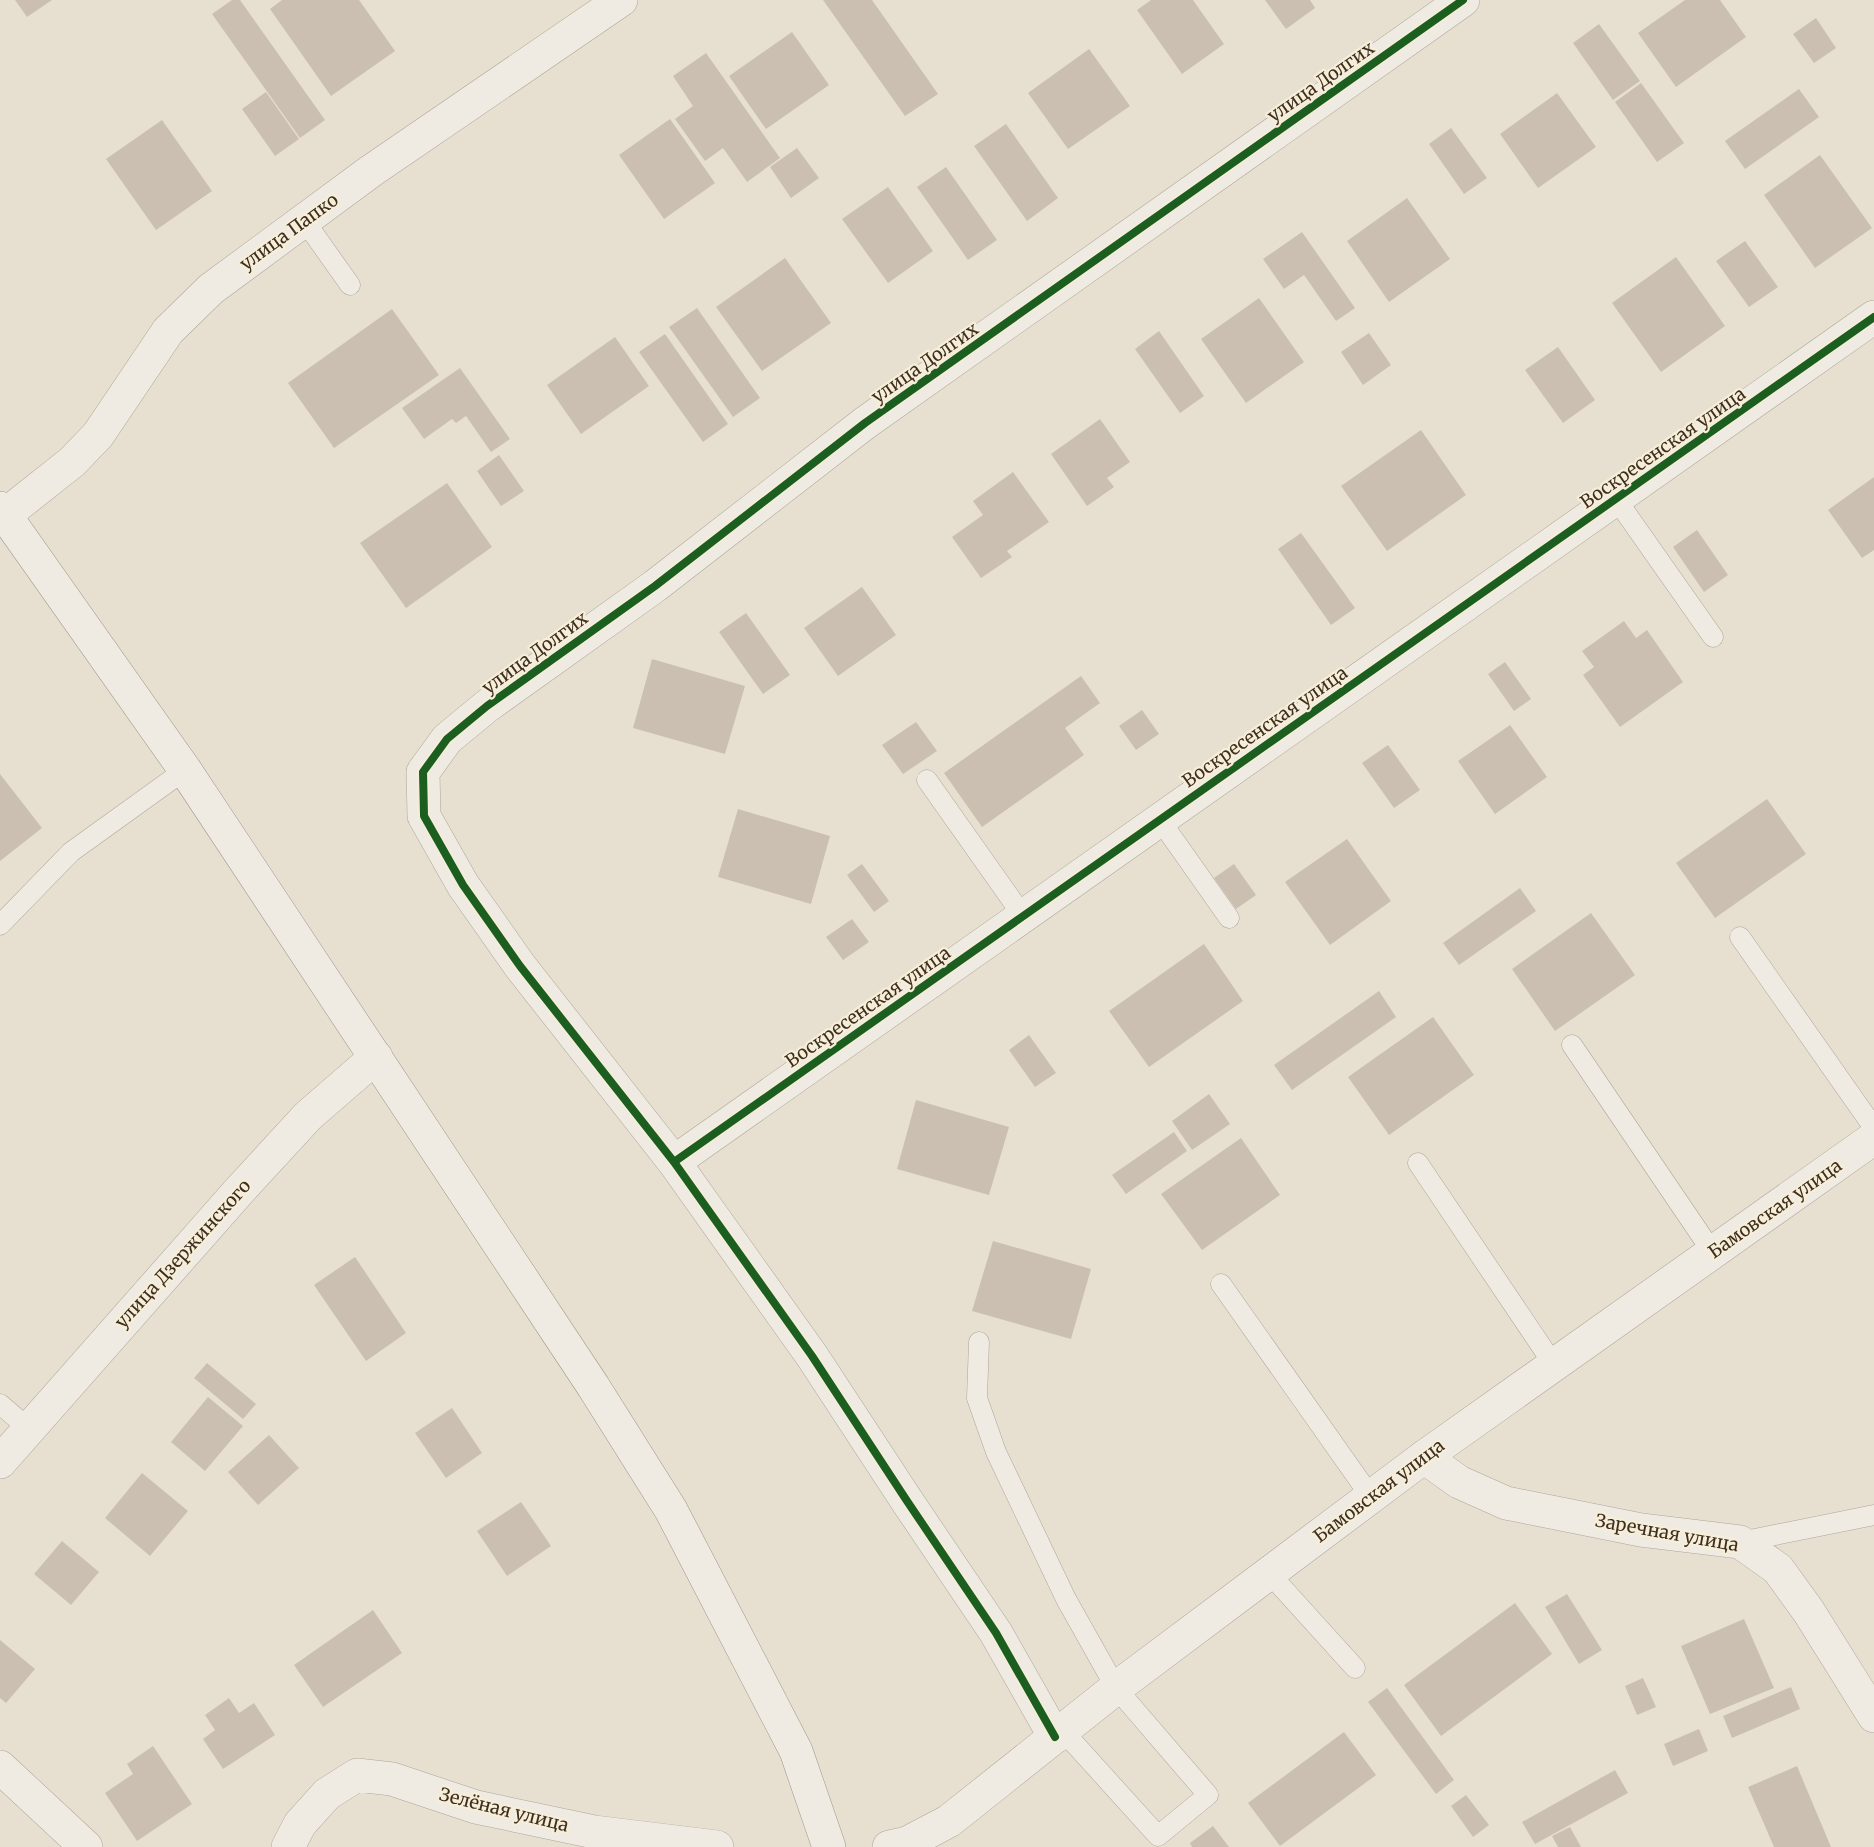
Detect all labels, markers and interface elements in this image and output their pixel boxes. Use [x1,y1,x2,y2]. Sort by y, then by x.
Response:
street label: улица Долгих [1263,36,1379,127]
street label: улица Папко [235,188,343,275]
street label: улица Долгих [867,317,983,408]
street label: Воскресенская улица [1576,382,1750,513]
street label: улица Долгих [477,606,592,699]
street label: Воскресенская улица [1178,661,1352,792]
street label: Воскресенская улица [781,941,955,1072]
street label: Бамовская улица [1703,1154,1846,1263]
street label: улица Дзержинского [110,1174,256,1333]
street label: Бамовская улица [1309,1434,1449,1547]
street label: Заречная улица [1594,1509,1741,1556]
street label: Зелёная улица [437,1782,572,1837]

